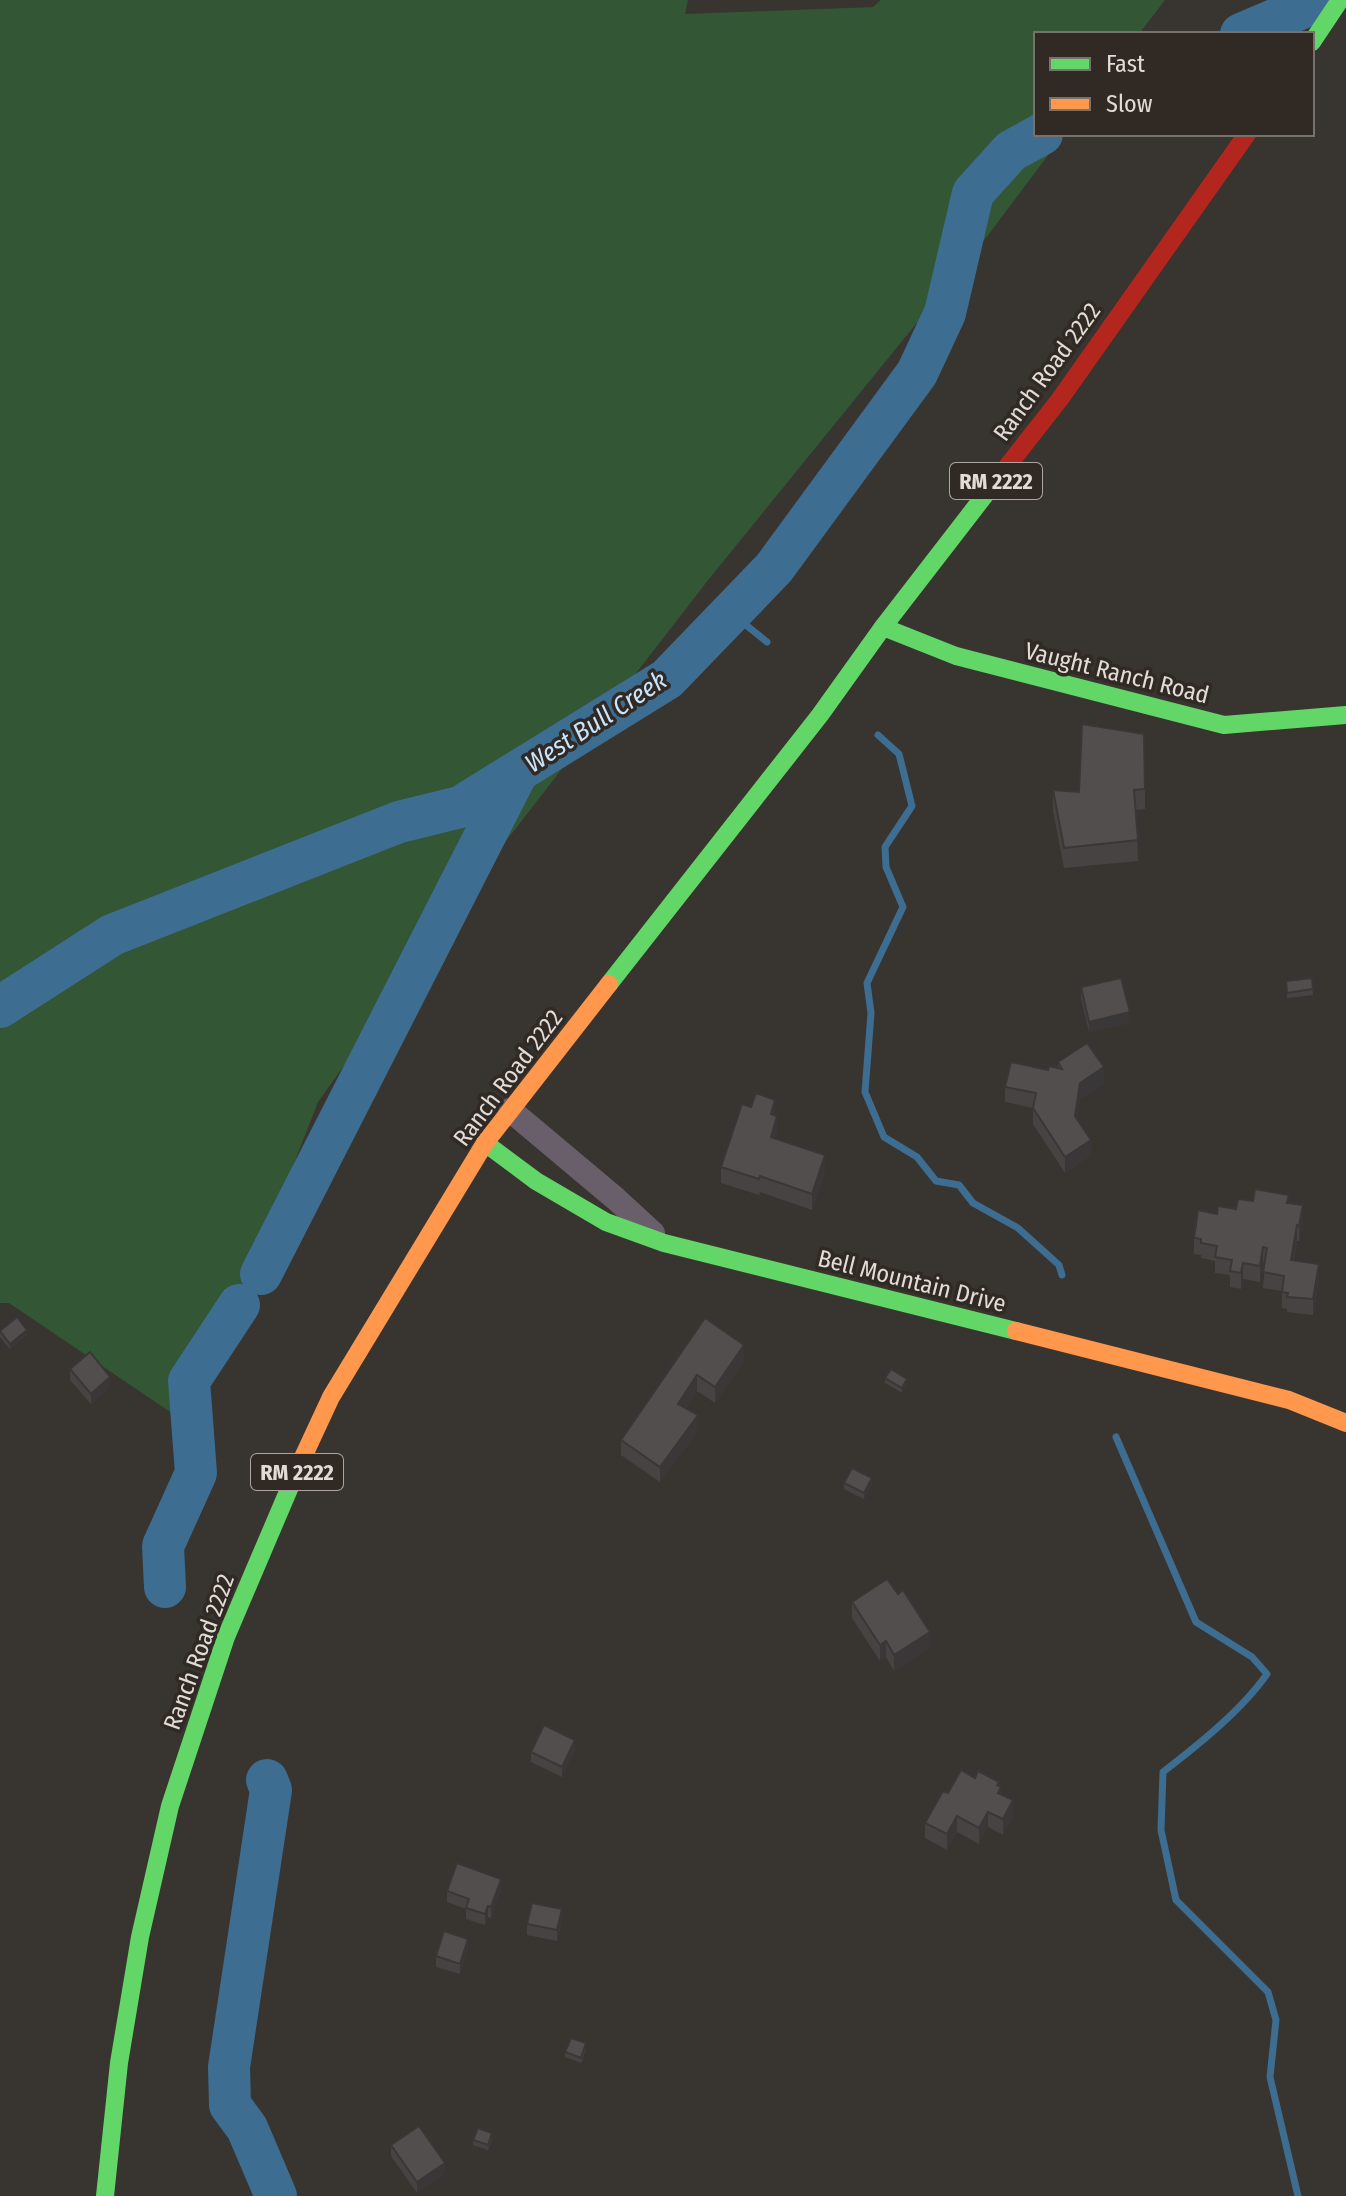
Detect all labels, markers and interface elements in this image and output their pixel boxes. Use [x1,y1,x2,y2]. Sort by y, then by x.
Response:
legend [1034,32,1314,136]
text: Fast [1106,50,1145,78]
text: Slow [1106,90,1153,118]
street label: Ranch Road 2222 [988,298,1106,446]
road number: RM 2222 [950,463,1042,499]
street label: Vaught Ranch Road [1022,637,1212,709]
water label: West Bull Creek [519,665,673,779]
street label: Ranch Road 2222 [448,1004,568,1152]
street label: Bell Mountain Drive [815,1244,1009,1318]
road number: RM 2222 [251,1454,343,1490]
street label: Ranch Road 2222 [158,1570,240,1734]

